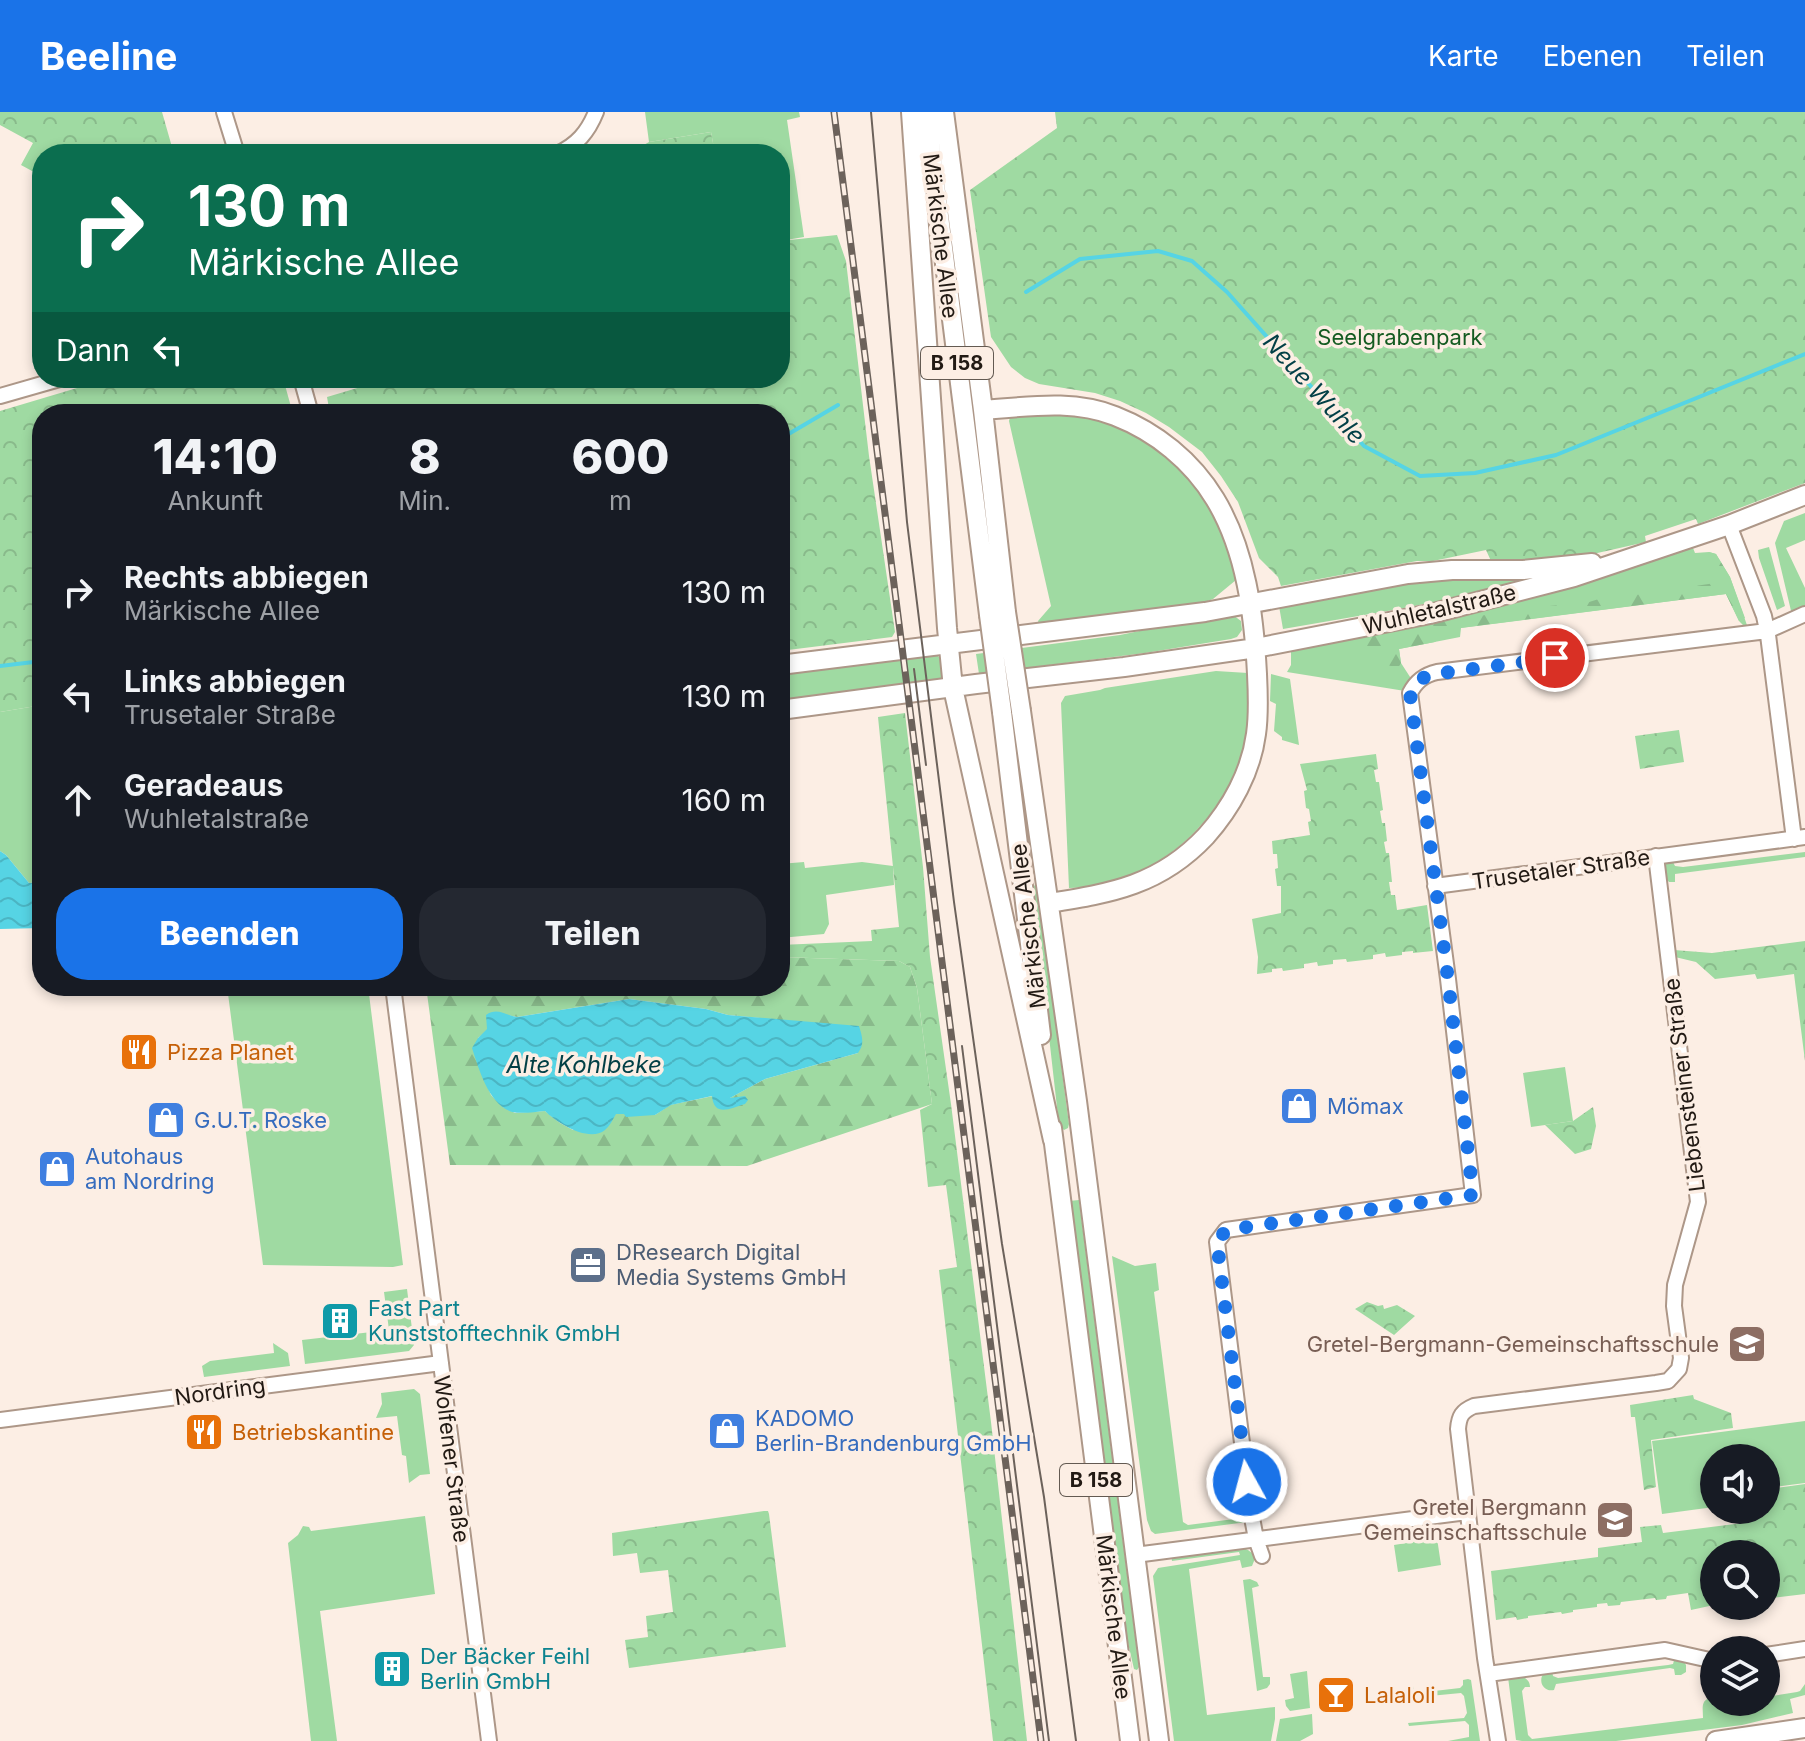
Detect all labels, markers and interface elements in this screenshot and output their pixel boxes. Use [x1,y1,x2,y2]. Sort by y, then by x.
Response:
text: Beeline [40,33,177,79]
text: Karte [1428,39,1499,73]
text: Ebenen [1543,39,1642,73]
text: Teilen [1686,39,1765,73]
street label: Märkische Allee [918,152,964,320]
text: 130 m [188,172,350,240]
icon: right [56,176,160,280]
text: Märkische Allee [188,240,460,284]
park label: Seelgrabenpark [1317,324,1483,350]
icon: left [146,328,190,372]
water label: Neue Wuhle [1257,328,1371,450]
text: Dann [56,332,130,368]
road number: B 158 [921,347,993,379]
text: 14:10 [152,427,278,486]
text: 8 [409,427,441,486]
text: 600 [571,427,670,486]
text: Ankunft [167,485,263,516]
text: Min. [398,485,451,516]
text: m [609,485,632,516]
text: Rechts abbiegen [124,559,369,595]
icon: right [56,570,100,614]
text: 130 m [682,574,766,610]
street label: Wuhletalstraße [1360,579,1518,639]
text: Märkische Allee [124,595,320,626]
pin [1521,624,1589,692]
icon: arrive [1533,636,1577,680]
text: Links abbiegen [124,663,346,699]
icon: left [56,674,100,718]
text: 130 m [682,678,766,714]
text: Trusetaler Straße [124,699,336,730]
text: Geradeaus [124,767,284,803]
icon: ahead [56,778,100,822]
text: 160 m [682,782,766,818]
text: Wuhletalstraße [124,803,309,834]
street label: Märkische Allee [1005,842,1051,1010]
street label: Trusetaler Straße [1470,844,1652,894]
button: Beenden [56,888,403,980]
button: Teilen [419,888,766,980]
street label: Liebensteiner Straße [1658,977,1710,1193]
restaurant icon: Pizza Planet [118,1031,160,1073]
place label: Pizza Planet [167,1039,294,1065]
water label: Alte Kohlbeke [505,1050,662,1079]
shop icon: Mömax [1278,1085,1320,1127]
place label: Mömax [1327,1093,1404,1119]
shop icon: G.U.T. Roske [145,1099,187,1141]
place label: G.U.T. Roske [194,1107,327,1133]
place label: Autohaus am Nordring [85,1143,214,1194]
shop icon: Autohaus am Nordring [36,1148,78,1190]
place label: DResearch Digital Media Systems GmbH [616,1239,847,1290]
office icon: DResearch Digital Media Systems GmbH [567,1244,609,1286]
place label: Fast Part Kunststofftechnik GmbH [368,1295,621,1346]
building icon: Fast Part Kunststofftechnik GmbH [319,1300,361,1342]
school or university icon: Gretel-Bergmann-Gemeinschaftsschule [1726,1323,1768,1365]
place label: Gretel-Bergmann-Gemeinschaftsschule [1307,1331,1719,1357]
street label: Nordring [173,1372,267,1410]
street label: Wolfener Straße [429,1374,475,1544]
place label: KADOMO Berlin-Brandenburg GmbH [755,1405,1032,1456]
shop icon: KADOMO Berlin-Brandenburg GmbH [706,1410,748,1452]
restaurant icon: Betriebskantine [183,1411,225,1453]
place label: Betriebskantine [232,1419,394,1445]
position arrow [1205,1440,1289,1524]
map controls [1700,1444,1780,1716]
button: sound [1700,1444,1780,1524]
road number: B 158 [1060,1464,1132,1496]
place label: Gretel Bergmann Gemeinschaftsschule [1363,1494,1587,1545]
school or university icon: Gretel Bergmann Gemeinschaftsschule [1594,1499,1636,1541]
street label: Märkische Allee [1091,1533,1137,1701]
button: search [1700,1540,1780,1620]
button: layers [1700,1636,1780,1716]
place label: Der Bäcker Feihl Berlin GmbH [420,1643,590,1694]
building icon: Der Bäcker Feihl Berlin GmbH [371,1648,413,1690]
bar icon: Lalaloli [1315,1674,1357,1716]
place label: Lalaloli [1364,1682,1436,1708]

